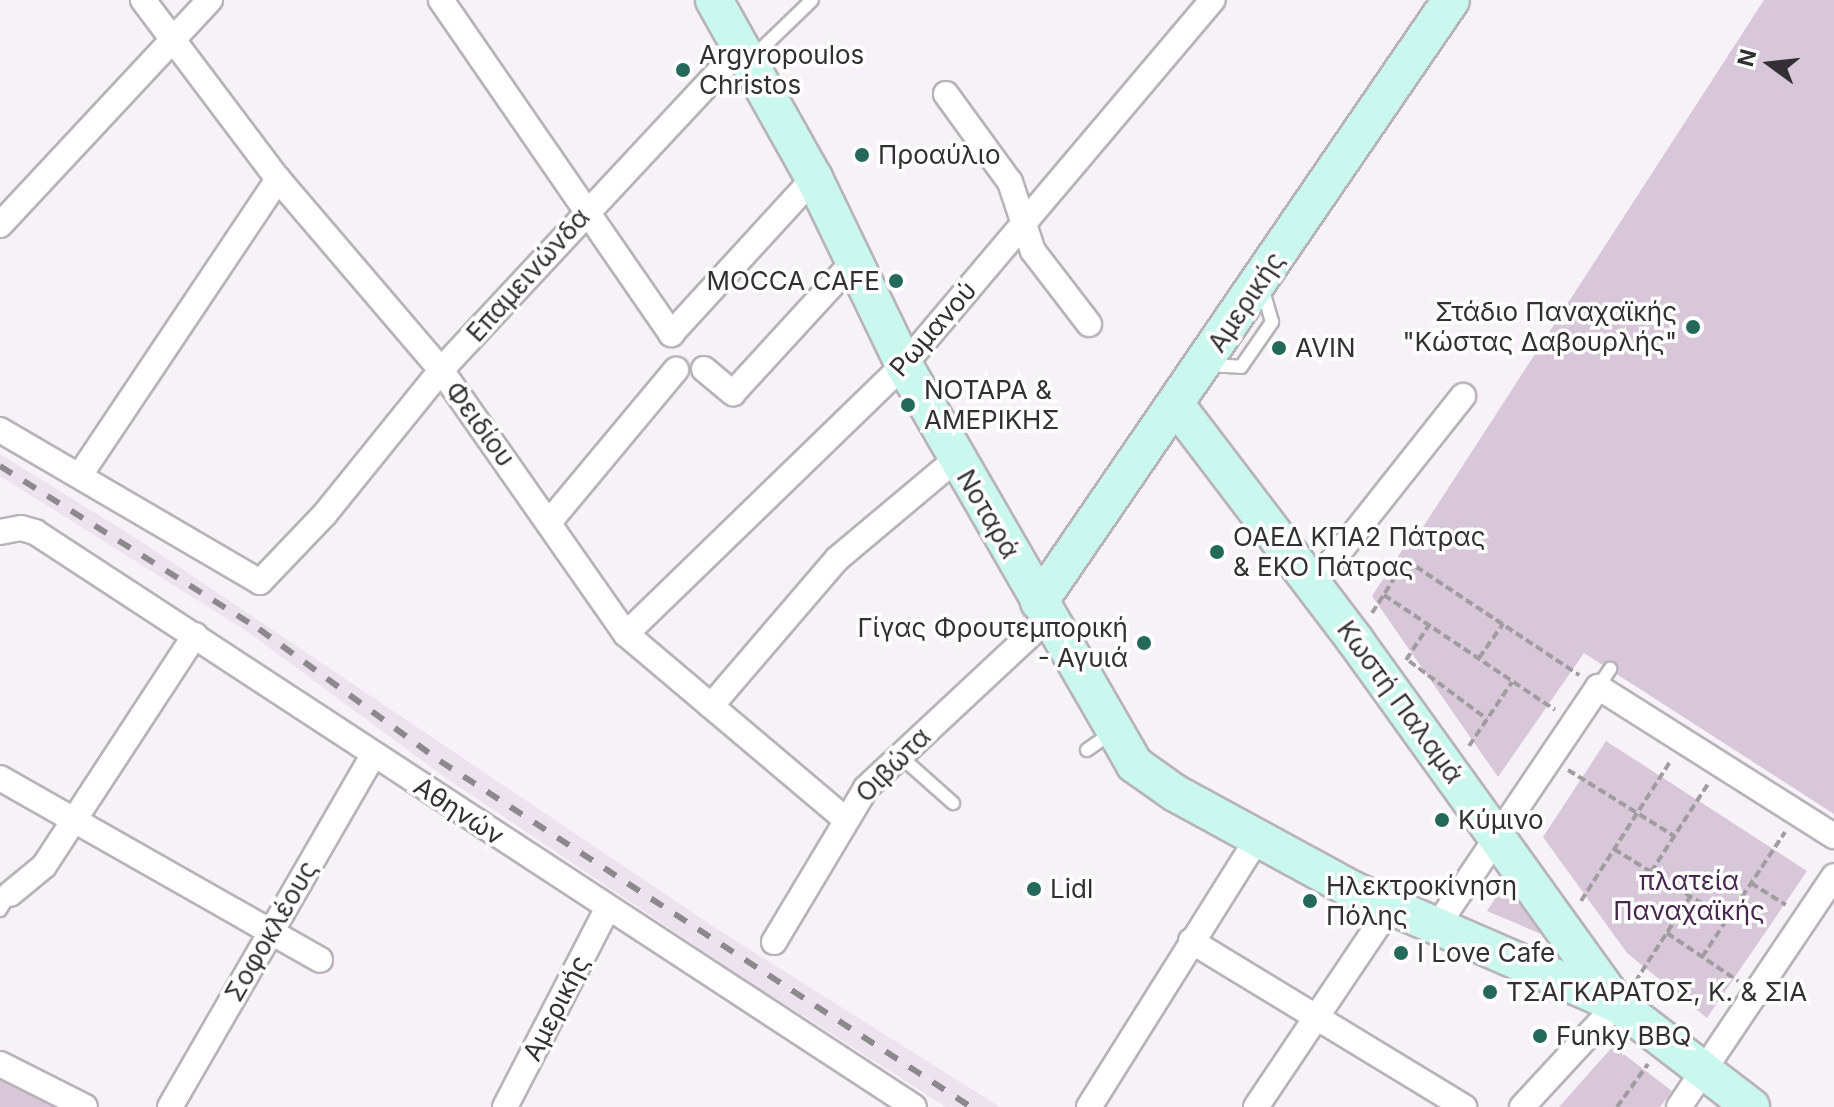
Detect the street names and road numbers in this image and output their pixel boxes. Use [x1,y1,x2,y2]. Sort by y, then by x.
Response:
street label: Επαμεινώνδα [460,202,596,348]
street label: Αμερικής [1201,246,1291,358]
street label: Ρωμανού [883,275,983,383]
street label: Φειδίου [439,375,521,473]
street label: Νοταρά [950,464,1026,564]
street label: Κωστή Παλαμά [1331,615,1469,789]
street label: Οιβώτα [849,721,937,809]
street label: Αθηνών [408,770,510,852]
street label: Σοφοκλέους [218,855,324,1007]
street label: Αμερικής [516,950,596,1066]

